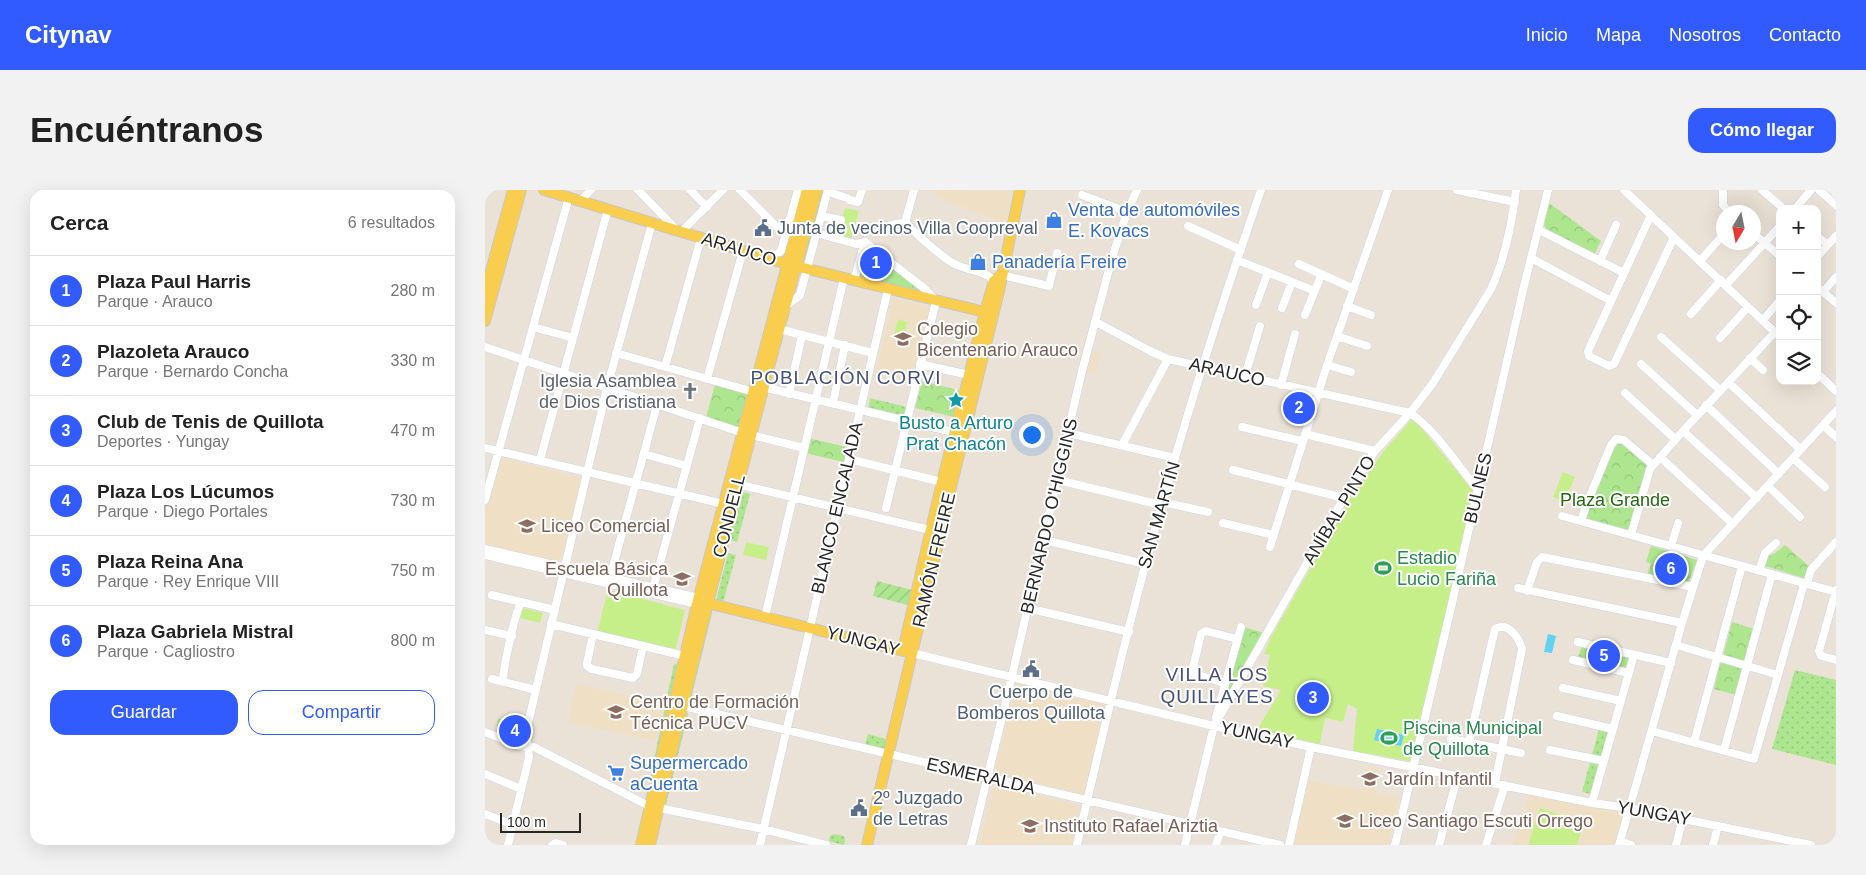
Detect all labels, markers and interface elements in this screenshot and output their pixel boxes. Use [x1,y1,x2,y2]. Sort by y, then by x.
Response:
text: Citynav [25,21,112,48]
text: Inicio [1526,25,1568,45]
text: Mapa [1596,25,1641,45]
text: Nosotros [1669,25,1741,45]
text: Contacto [1769,25,1841,45]
button: Cómo llegar [1688,108,1836,153]
text: Encuéntranos [30,110,263,149]
place label: Venta de automóviles E. Kovacs [1068,200,1240,241]
north arrow [1716,205,1761,250]
map controls [1776,205,1821,385]
button: + [1776,205,1821,250]
shop icon: Venta de automóviles E. Kovacs [1044,210,1064,230]
text: Cerca [50,211,108,234]
text: 6 resultados [348,214,435,231]
public building icon: Junta de vecinos Villa Coopreval [753,218,773,238]
place label: Junta de vecinos Villa Coopreval [777,218,1038,238]
street label: ARAUCO [699,228,779,270]
pin: 1 [860,244,892,282]
button: − [1776,250,1821,295]
shop icon: Panadería Freire [968,252,988,272]
place label: Panadería Freire [992,252,1127,272]
text: Plaza Paul Harris [97,271,251,292]
text: 1 [62,282,70,299]
text: 280 m [391,282,435,299]
text: Parque · Arauco [97,293,213,310]
button: locate [1776,295,1821,340]
place label: Colegio Bicentenario Arauco [917,319,1078,360]
school or university icon: Colegio Bicentenario Arauco [893,329,913,349]
button: layers [1776,340,1821,385]
text: Plazoleta Arauco [97,341,249,362]
text: 2 [62,352,70,369]
text: 330 m [391,352,435,369]
street label: ARAUCO [1187,354,1267,390]
text: Parque · Bernardo Concha [97,363,288,380]
district label: POBLACIÓN CORVI [751,367,941,388]
place label: Iglesia Asamblea de Dios Cristiana [539,371,677,412]
church icon: Iglesia Asamblea de Dios Cristiana [680,381,700,401]
pin: 2 [1283,389,1315,427]
place icon: Busto a Arturo Prat Chacón [946,390,966,410]
text: Club de Tenis de Quillota [97,411,324,432]
place label: Busto a Arturo Prat Chacón [899,413,1013,454]
street label: BERNARDO O'HIGGINS [1017,416,1081,616]
street label: BLANCO ENCALADA [807,420,867,596]
text: 3 [62,422,70,439]
text: 470 m [391,422,435,439]
your location [1019,422,1045,448]
text: Deportes · Yungay [97,433,229,450]
street label: BULNES [1460,451,1496,525]
street label: ANÍBAL PINTO [1299,452,1379,568]
street label: SAN MARTÍN [1134,459,1184,571]
street label: CONDELL [709,472,749,560]
text: Plaza Los Lúcumos [97,481,274,502]
street label: RAMÓN FREIRE [908,490,959,629]
park label: Plaza Grande [1560,490,1670,510]
text: 4 [62,492,70,509]
text: 730 m [391,492,435,509]
text: Parque · Diego Portales [97,503,268,520]
school or university icon: Liceo Comercial [517,516,537,536]
place label: Liceo Comercial [541,516,670,536]
place label: Estadio Lucio Fariña [1397,548,1497,589]
pin: 6 [1655,550,1687,588]
text: Plaza Reina Ana [97,551,243,572]
sports icon: Estadio Lucio Fariña [1373,558,1393,578]
place label: Escuela Básica Quillota [545,559,669,600]
text: 5 [62,562,70,579]
text: 750 m [391,562,435,579]
school or university icon: Escuela Básica Quillota [672,569,692,589]
text: Parque · Rey Enrique VIII [97,573,279,590]
text: Plaza Gabriela Mistral [97,621,293,642]
street label: YUNGAY [824,622,902,660]
text: 6 [62,632,70,649]
text: 800 m [391,632,435,649]
pin: 5 [1588,637,1620,675]
text: Parque · Cagliostro [97,643,235,660]
public building icon: Cuerpo de Bomberos Quillota [1021,659,1041,679]
district label: VILLA LOS QUILLAYES [1160,664,1274,707]
pin: 3 [1297,679,1329,717]
place label: Cuerpo de Bomberos Quillota [957,682,1106,723]
button: Guardar [50,690,238,735]
button: Compartir [248,690,435,735]
place label: Centro de Formación Técnica PUCV [630,692,799,733]
school or university icon: Centro de Formación Técnica PUCV [606,702,626,722]
pin: 4 [499,712,531,750]
street label: YUNGAY [1218,717,1296,753]
place label: Piscina Municipal de Quillota [1403,718,1542,759]
sports icon: Piscina Municipal de Quillota [1379,728,1399,748]
place label: Supermercado aCuenta [630,753,748,794]
street label: ESMERALDA [925,754,1037,798]
supermarket icon: Supermercado aCuenta [606,763,626,783]
school or university icon: Jardín Infantil [1360,769,1380,789]
place label: Jardín Infantil [1384,769,1492,789]
place label: 2º Juzgado de Letras [873,788,963,829]
street label: YUNGAY [1615,797,1693,829]
public building icon: 2º Juzgado de Letras [849,798,869,818]
scale bar [500,810,581,833]
school or university icon: Liceo Santiago Escuti Orrego [1335,811,1355,831]
place label: Liceo Santiago Escuti Orrego [1359,811,1593,831]
text: 100 m [507,814,546,830]
school or university icon: Instituto Rafael Ariztia [1020,816,1040,836]
place label: Instituto Rafael Ariztia [1044,816,1219,836]

